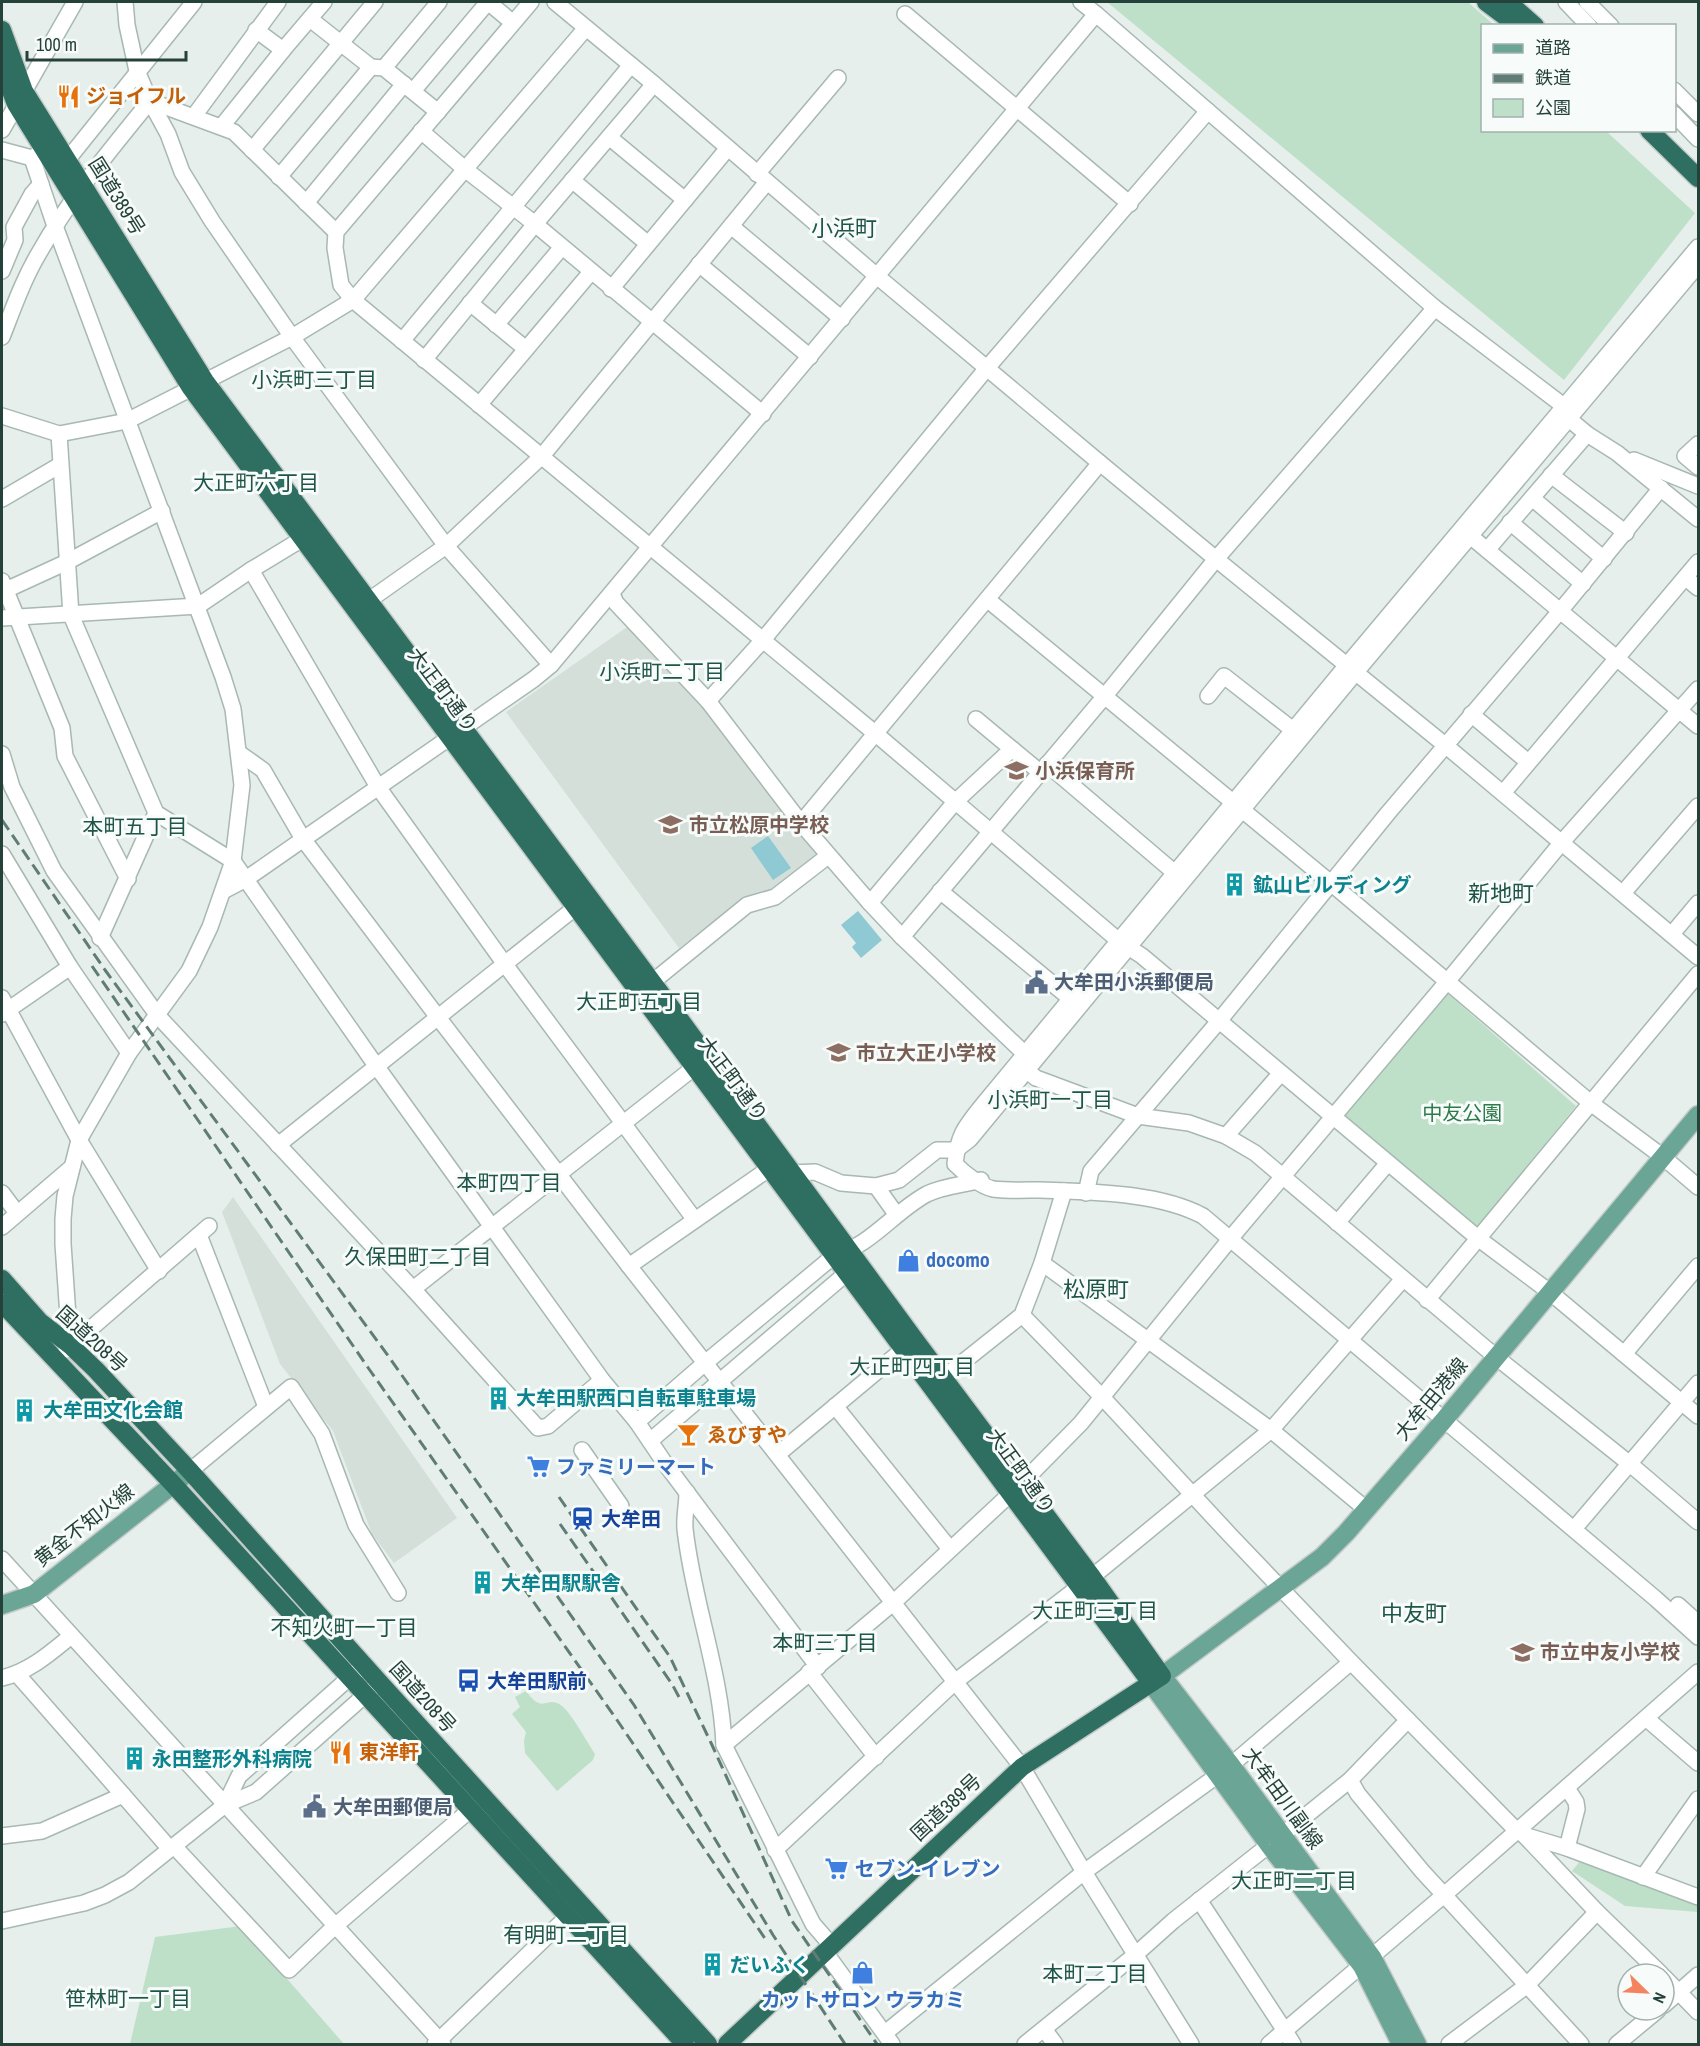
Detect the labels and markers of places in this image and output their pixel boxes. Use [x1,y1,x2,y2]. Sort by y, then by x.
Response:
place label: ジョイフル [86,82,186,109]
restaurant icon: ジョイフル [55,83,81,109]
place label: 小浜保育所 [1035,757,1135,784]
school or university icon: 小浜保育所 [1004,758,1030,784]
place label: 市立松原中学校 [689,811,829,838]
school or university icon: 市立松原中学校 [658,812,684,838]
place label: 鉱山ビルディング [1253,871,1412,898]
building icon: 鉱山ビルディング [1222,872,1248,898]
place label: 大牟田小浜郵便局 [1054,968,1214,995]
public building icon: 大牟田小浜郵便局 [1023,969,1049,995]
place label: 市立大正小学校 [856,1039,996,1066]
school or university icon: 市立大正小学校 [825,1040,851,1066]
place label: docomo [926,1246,990,1273]
shop icon: docomo [895,1247,921,1273]
place label: 大牟田駅西口自転車駐車場 [516,1384,756,1411]
building icon: 大牟田駅西口自転車駐車場 [485,1385,511,1411]
place label: 大牟田文化会館 [43,1396,183,1423]
building icon: 大牟田文化会館 [12,1397,38,1423]
place label: ゑびすや [707,1421,787,1448]
bar icon: ゑびすや [676,1422,702,1448]
place label: ファミリーマート [556,1453,716,1480]
supermarket icon: ファミリーマート [525,1454,551,1480]
place label: 大牟田 [601,1505,661,1532]
station icon: 大牟田 [570,1506,596,1532]
place label: 大牟田駅駅舎 [501,1569,621,1596]
building icon: 大牟田駅駅舎 [470,1570,496,1596]
place label: 市立中友小学校 [1540,1638,1680,1665]
school or university icon: 市立中友小学校 [1509,1639,1535,1665]
place label: 大牟田駅前 [487,1667,587,1694]
bus stop icon: 大牟田駅前 [456,1668,482,1694]
place label: 東洋軒 [359,1738,419,1765]
restaurant icon: 東洋軒 [328,1739,354,1765]
place label: 永田整形外科病院 [152,1745,312,1772]
building icon: 永田整形外科病院 [121,1746,147,1772]
place label: 大牟田郵便局 [333,1793,453,1820]
public building icon: 大牟田郵便局 [302,1794,328,1820]
place label: セブン-イレブン [855,1855,1000,1882]
supermarket icon: セブン-イレブン [824,1856,850,1882]
place label: だいふく [730,1951,810,1978]
building icon: だいふく [699,1952,725,1978]
shop icon: カットサロン ウラカミ [850,1960,876,1986]
place label: カットサロン ウラカミ [761,1986,965,2013]

